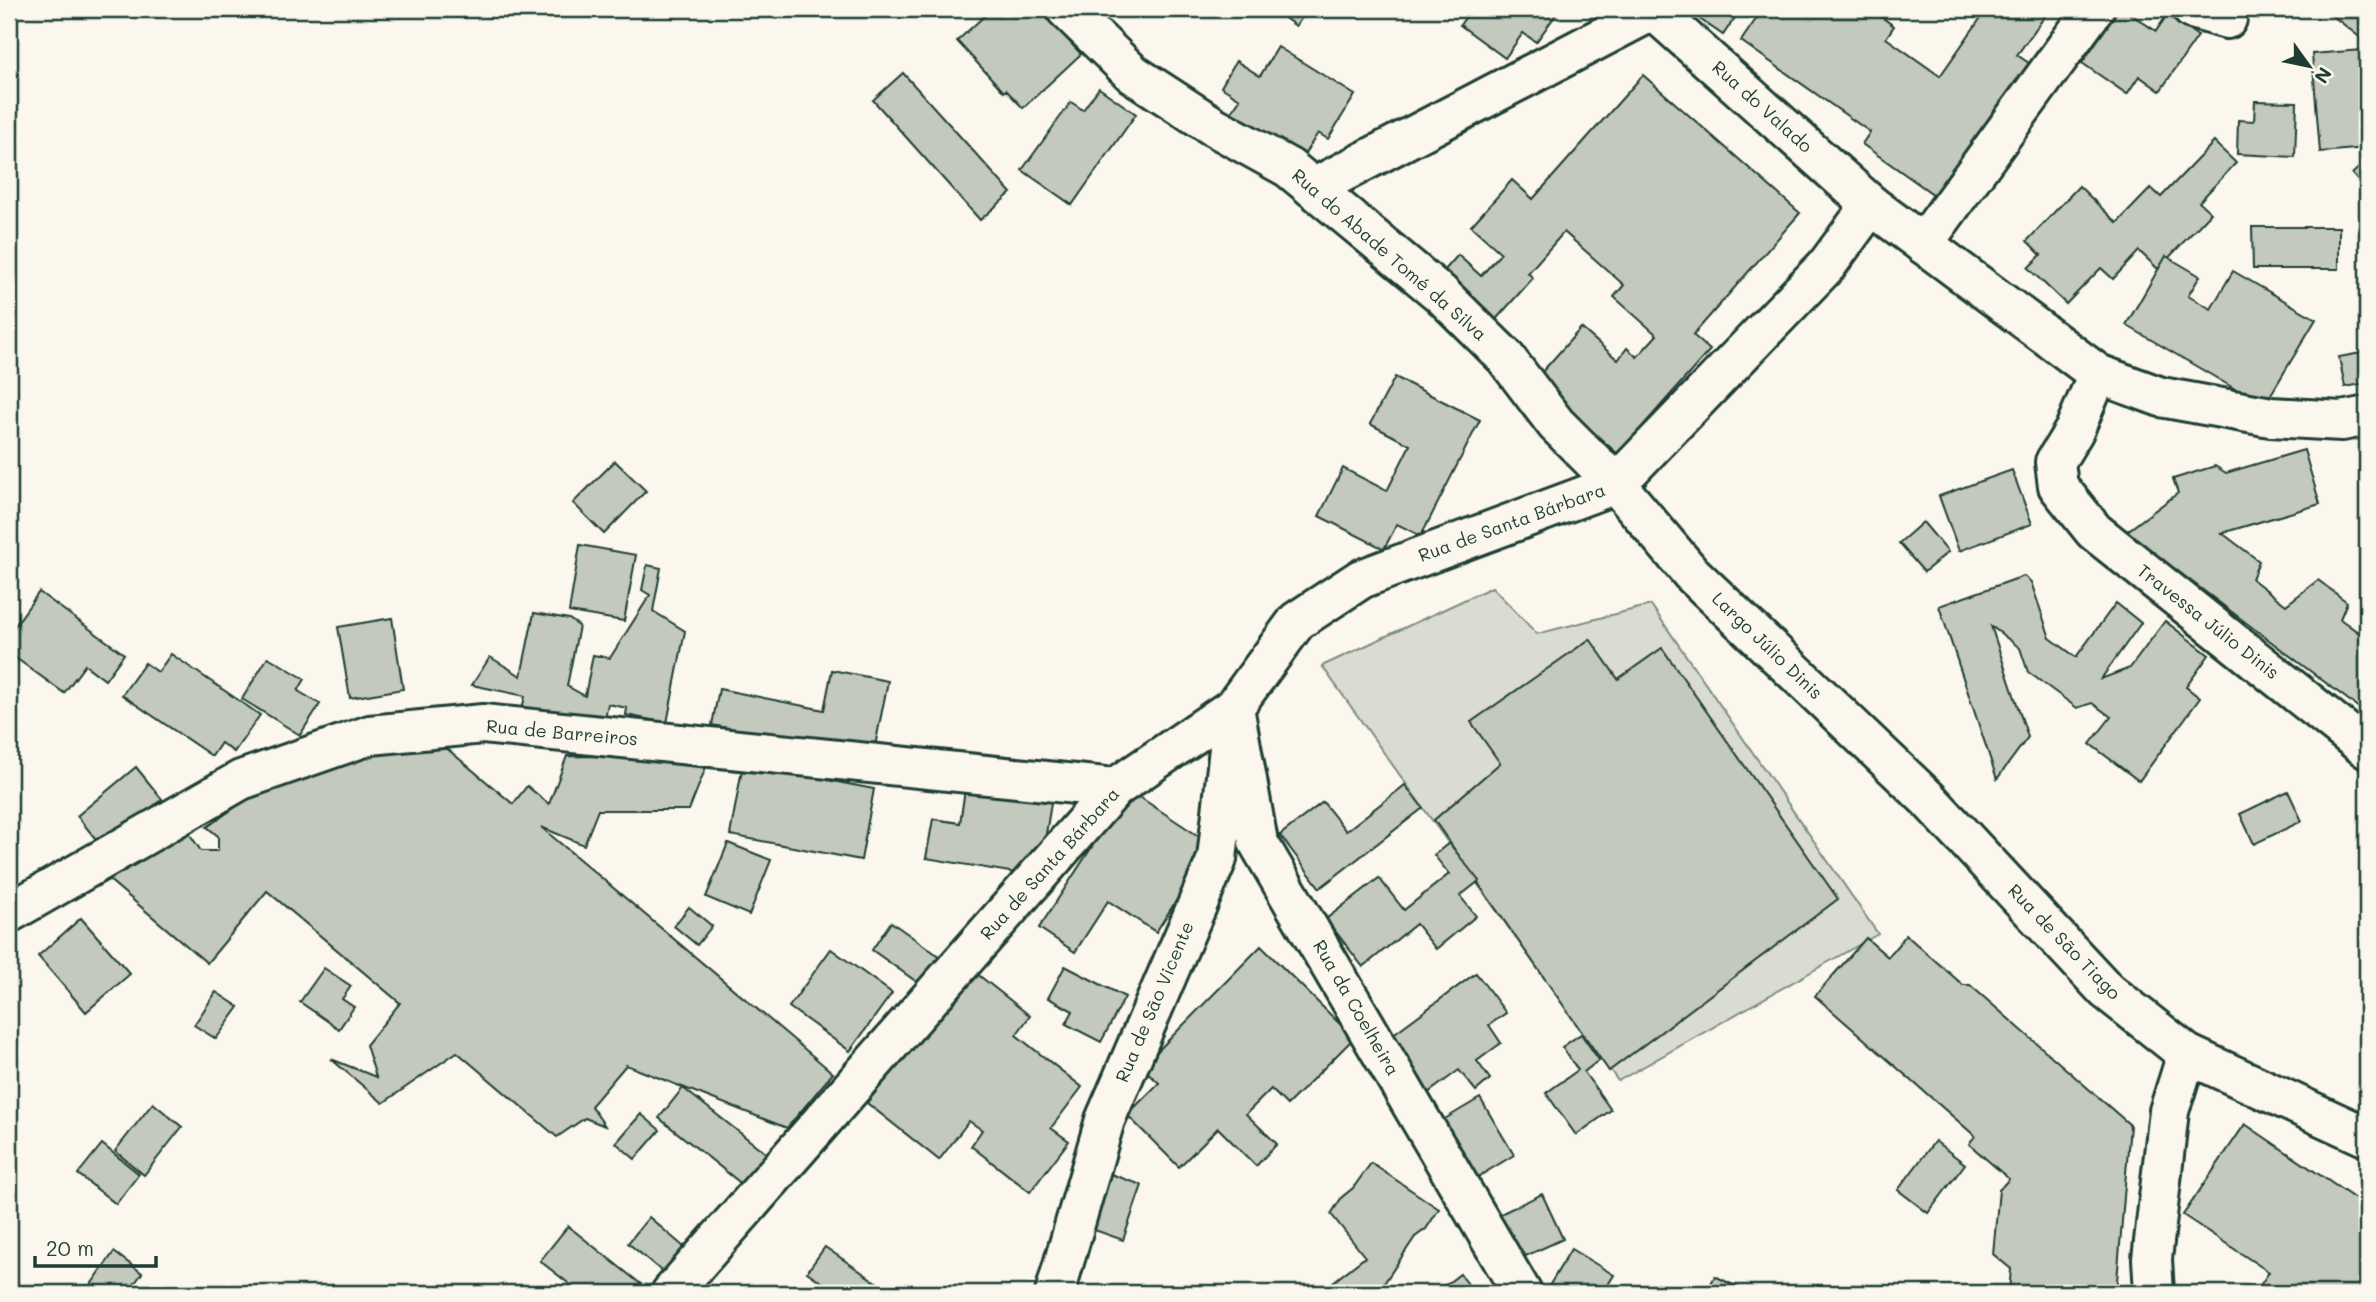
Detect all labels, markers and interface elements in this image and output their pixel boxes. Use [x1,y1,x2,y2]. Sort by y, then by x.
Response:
north arrow [2274,32,2344,102]
street label: Rua do Valado [1708,55,1818,158]
text: N [2309,63,2338,88]
street label: Rua do Abade Tomé da Silva [1287,163,1492,346]
street label: Rua de Santa Bárbara [1415,477,1608,567]
street label: Travessa Júlio Dinis [2133,558,2284,684]
street label: Largo Júlio Dinis [1707,586,1828,704]
street label: Rua de Barreiros [485,713,639,751]
street label: Rua de Santa Bárbara [974,782,1124,945]
street label: Rua de São Tiago [2003,878,2126,1005]
street label: Rua de São Vicente [1109,918,1199,1086]
street label: Rua da Coelheira [1308,935,1406,1080]
scale bar [35,1225,156,1269]
text: 20 m [46,1234,94,1261]

